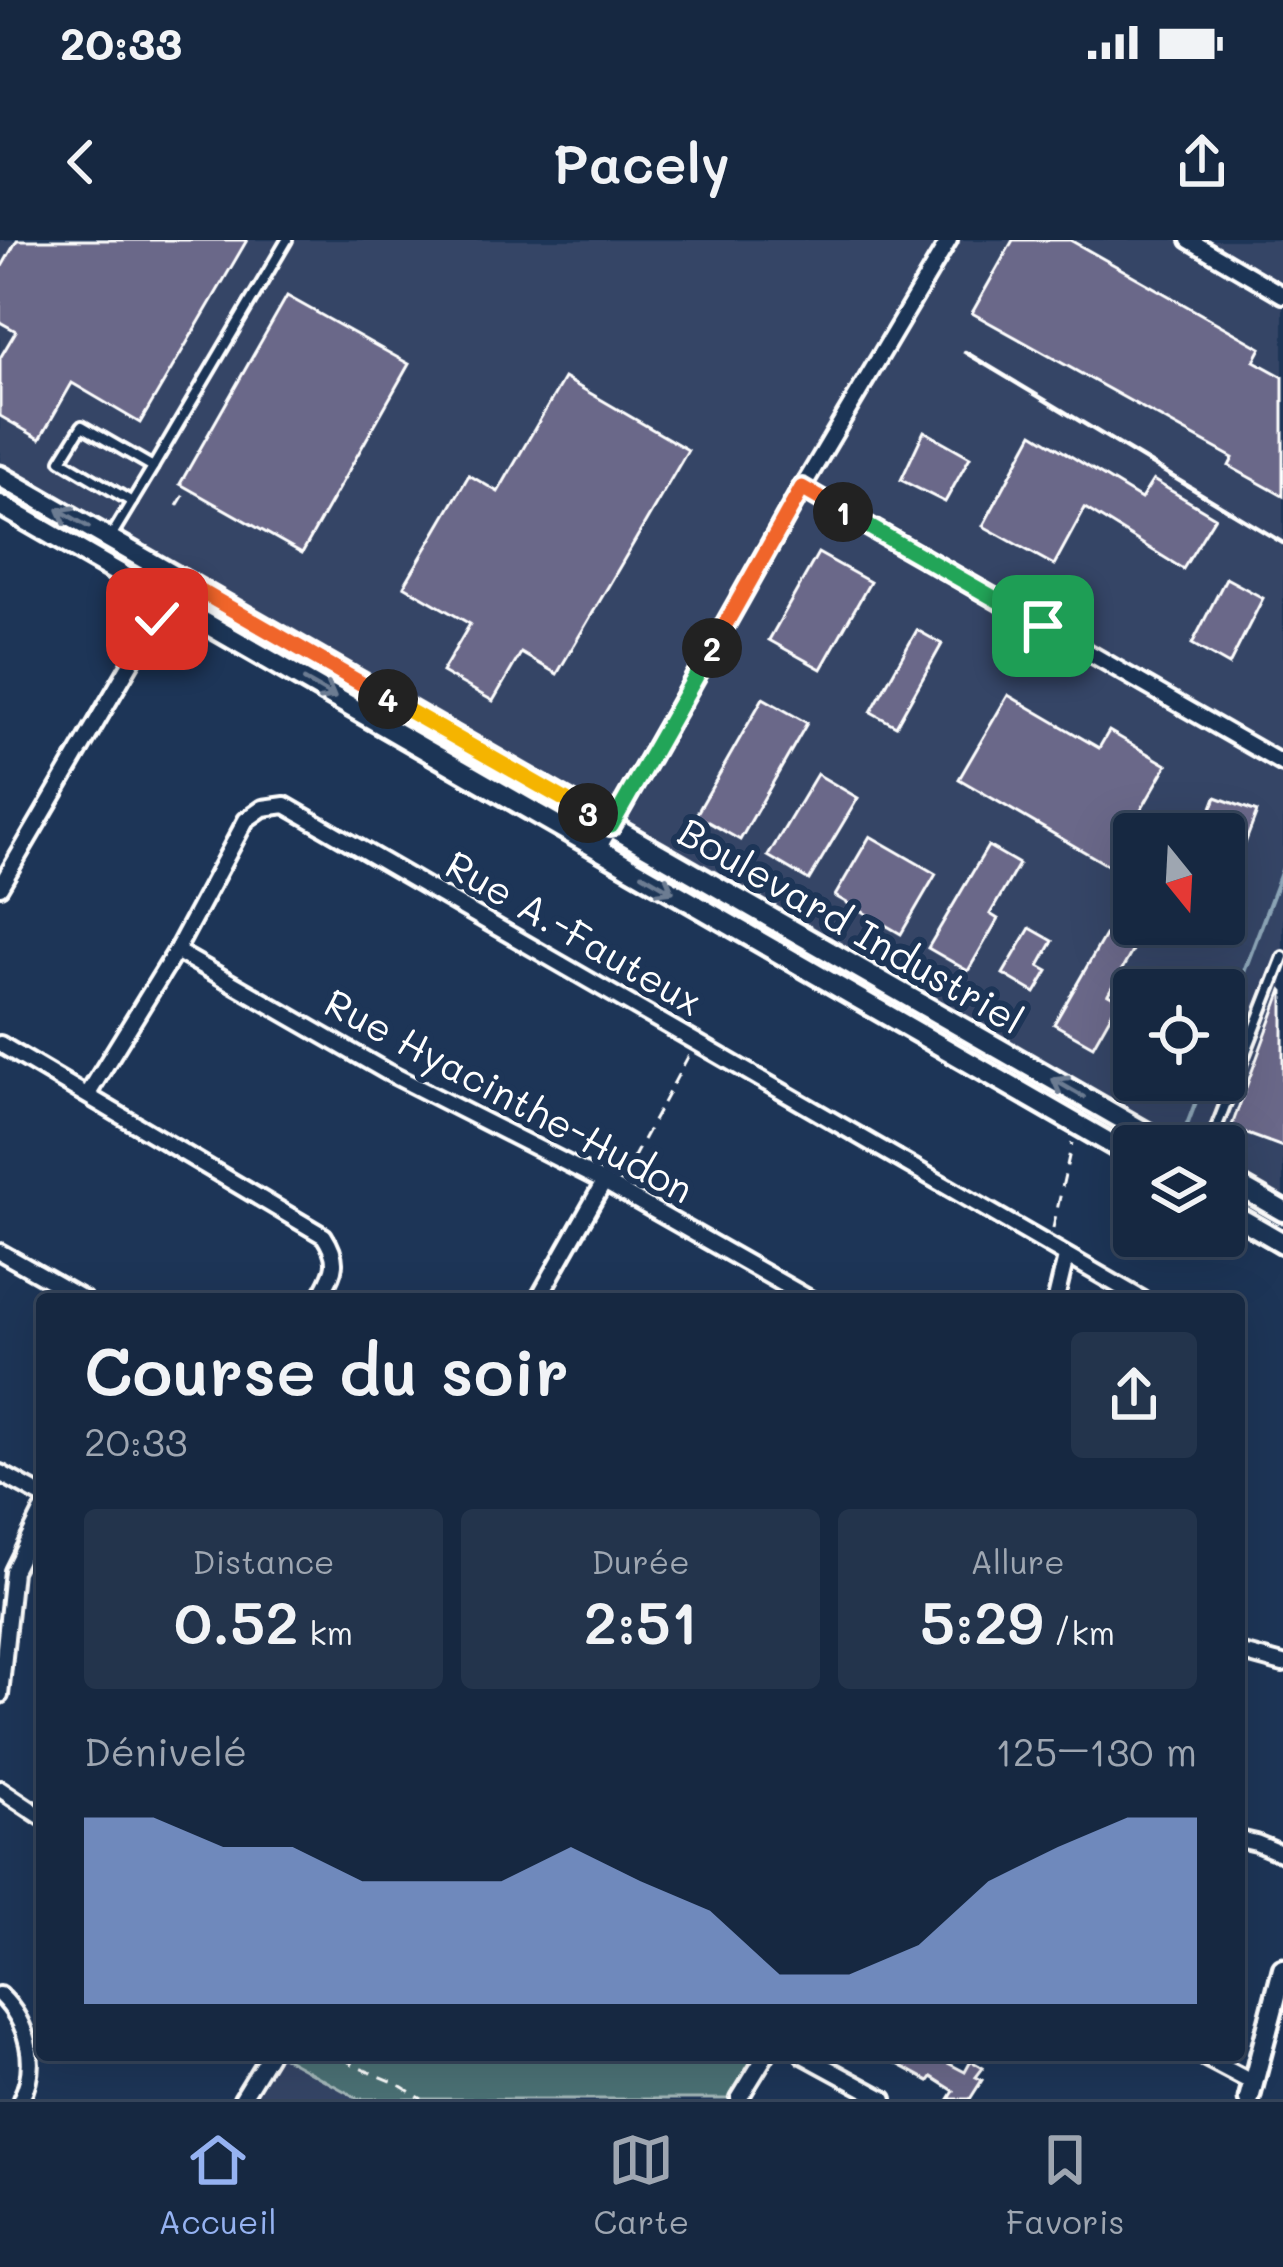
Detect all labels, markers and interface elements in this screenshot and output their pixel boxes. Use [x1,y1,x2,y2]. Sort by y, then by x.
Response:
text: 20:33 [60,13,182,71]
text: Pacely [553,127,730,198]
icon: back [48,129,114,195]
icon: share [1169,129,1235,195]
pin: 1 [813,482,873,542]
text: 1 [836,490,850,533]
one-way arrow [57,506,92,530]
pin [106,568,208,670]
pin [992,575,1094,677]
icon: check [124,586,190,652]
icon: arrive [1010,593,1076,659]
pin: 2 [682,618,742,678]
text: 2 [703,626,721,669]
pin: 4 [358,669,418,729]
text: 4 [378,677,398,720]
one-way arrow [302,678,337,702]
pin: 3 [558,783,618,843]
text: 3 [578,791,598,834]
street label: Boulevard Industriel [670,805,1034,1044]
north arrow [1113,813,1245,945]
map controls [1113,813,1245,1257]
street label: Rue A.-Fauteux [437,838,712,1026]
one-way arrow [640,872,675,896]
button: locate [1113,969,1245,1101]
street label: Rue Hyacinthe-Hudon [317,976,703,1213]
one-way arrow [1051,1075,1086,1099]
button: layers [1113,1125,1245,1257]
text: Course du soir [84,1327,569,1413]
button: share [1071,1332,1197,1458]
text: 20:33 [84,1415,188,1466]
text: Distance [193,1539,335,1582]
text: Durée [591,1539,690,1582]
text: Allure [970,1539,1065,1582]
text: 0.52 [174,1582,299,1660]
text: 2:51 [583,1582,698,1660]
text: 5:29 [920,1582,1043,1660]
text: km [299,1610,353,1653]
text: /km [1043,1610,1115,1653]
text: Dénivelé [84,1725,247,1776]
text: 125–130 m [995,1725,1197,1776]
tab: Accueil [158,2127,277,2242]
tab: Carte [594,2127,689,2242]
tab: Favoris [1006,2127,1125,2242]

